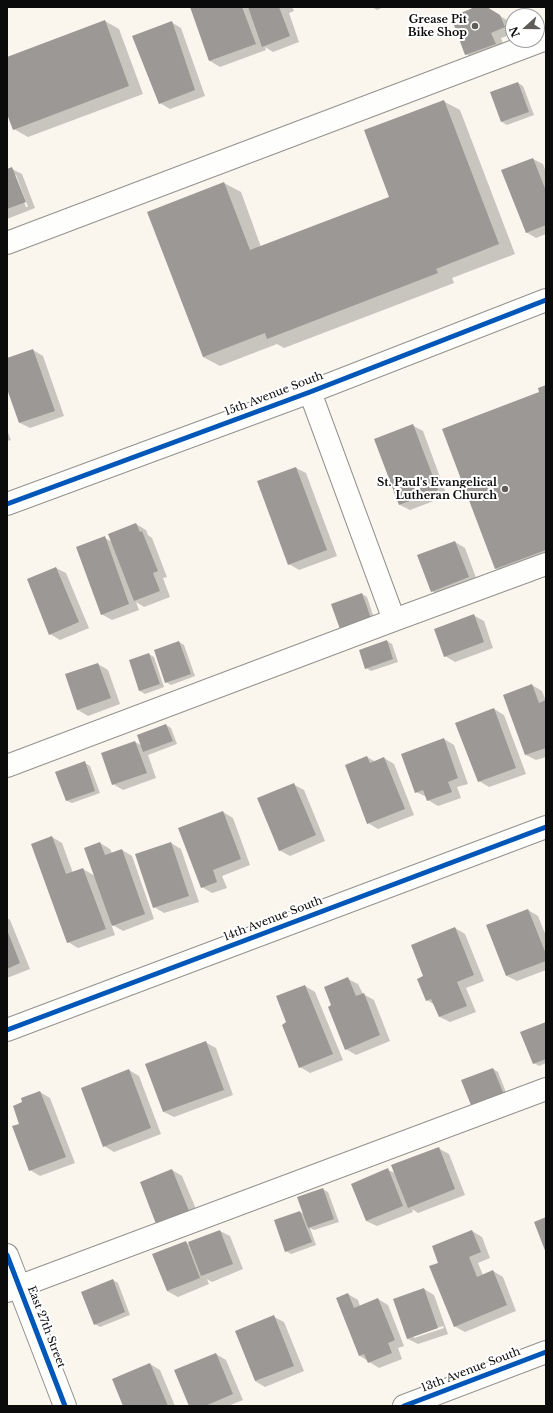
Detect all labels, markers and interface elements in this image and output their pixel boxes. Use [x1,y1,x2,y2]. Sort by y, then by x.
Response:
north arrow [505,8,545,48]
place label: Grease Pit Bike Shop [408,13,467,39]
marker: Grease Pit Bike Shop [470,21,480,31]
text: N [506,25,523,39]
street label: 15th Avenue South [223,369,325,419]
place label: St. Paul's Evangelical Lutheran Church [377,476,497,502]
marker: St. Paul's Evangelical Lutheran Church [500,484,510,494]
street label: 14th Avenue South [222,894,324,944]
street label: East 27th Street [24,1284,68,1370]
street label: 13th Avenue South [420,1345,522,1395]

